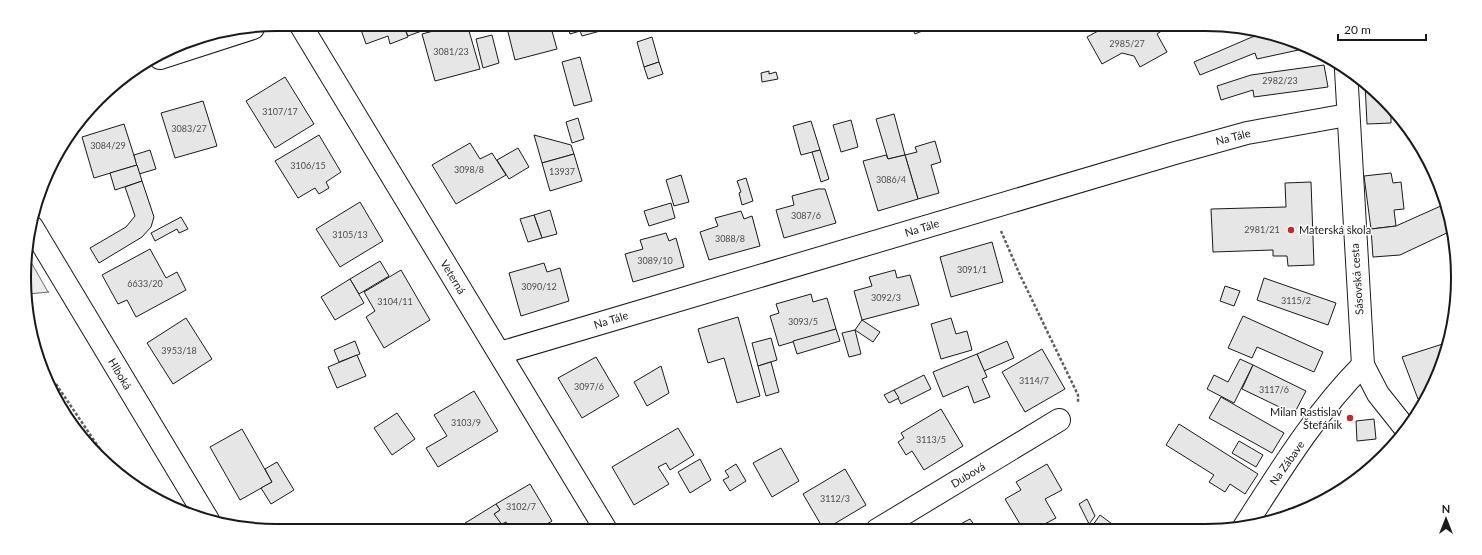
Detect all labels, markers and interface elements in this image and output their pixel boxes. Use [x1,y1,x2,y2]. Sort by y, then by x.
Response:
scale bar [1338,16,1426,42]
text: 20 m [1344,22,1371,37]
house number: 2985/27 [1109,38,1145,49]
house number: 3081/23 [433,46,469,57]
house number: 2982/23 [1262,75,1298,86]
house number: 3107/17 [262,106,298,117]
house number: 3083/27 [171,123,207,134]
street label: Na Tále [1214,126,1252,147]
house number: 3084/29 [90,140,126,151]
house number: 3106/15 [290,160,326,171]
house number: 3098/8 [454,164,484,175]
house number: 13937 [549,166,575,177]
house number: 3086/4 [876,174,906,185]
house number: 3087/6 [791,210,821,221]
street label: Na Tále [903,216,941,239]
place label: Materská škola [1299,223,1371,236]
house number: 2981/21 [1244,224,1280,235]
marker: Materská škola [1286,225,1296,235]
house number: 3105/13 [332,229,368,240]
house number: 3088/8 [715,233,745,244]
street label: Sásovská cesta [1348,243,1365,315]
house number: 3089/10 [637,255,673,266]
street label: Veterná [438,257,469,296]
house number: 3091/1 [957,264,987,275]
house number: 6633/20 [127,278,163,289]
house number: 3090/12 [521,281,557,292]
house number: 3092/3 [871,292,901,303]
house number: 3115/2 [1281,295,1311,306]
house number: 3104/11 [377,296,413,307]
street label: Na Tále [592,308,630,331]
house number: 3093/5 [788,316,818,327]
house number: 3953/18 [161,345,197,356]
street label: Hlboká [106,356,135,392]
house number: 3114/7 [1019,375,1049,386]
house number: 3097/6 [574,381,604,392]
house number: 3117/6 [1259,384,1289,395]
place label: Milan Rastislav Štefánik [1270,405,1342,431]
marker: Milan Rastislav Štefánik [1345,413,1355,423]
house number: 3103/9 [451,417,481,428]
house number: 3113/5 [916,434,946,445]
street label: Na Zábave [1267,438,1307,488]
street label: Dubová [948,459,987,490]
house number: 3112/3 [820,493,850,504]
north arrow [1426,499,1466,539]
house number: 3102/7 [506,501,536,512]
text: N [1442,502,1450,515]

